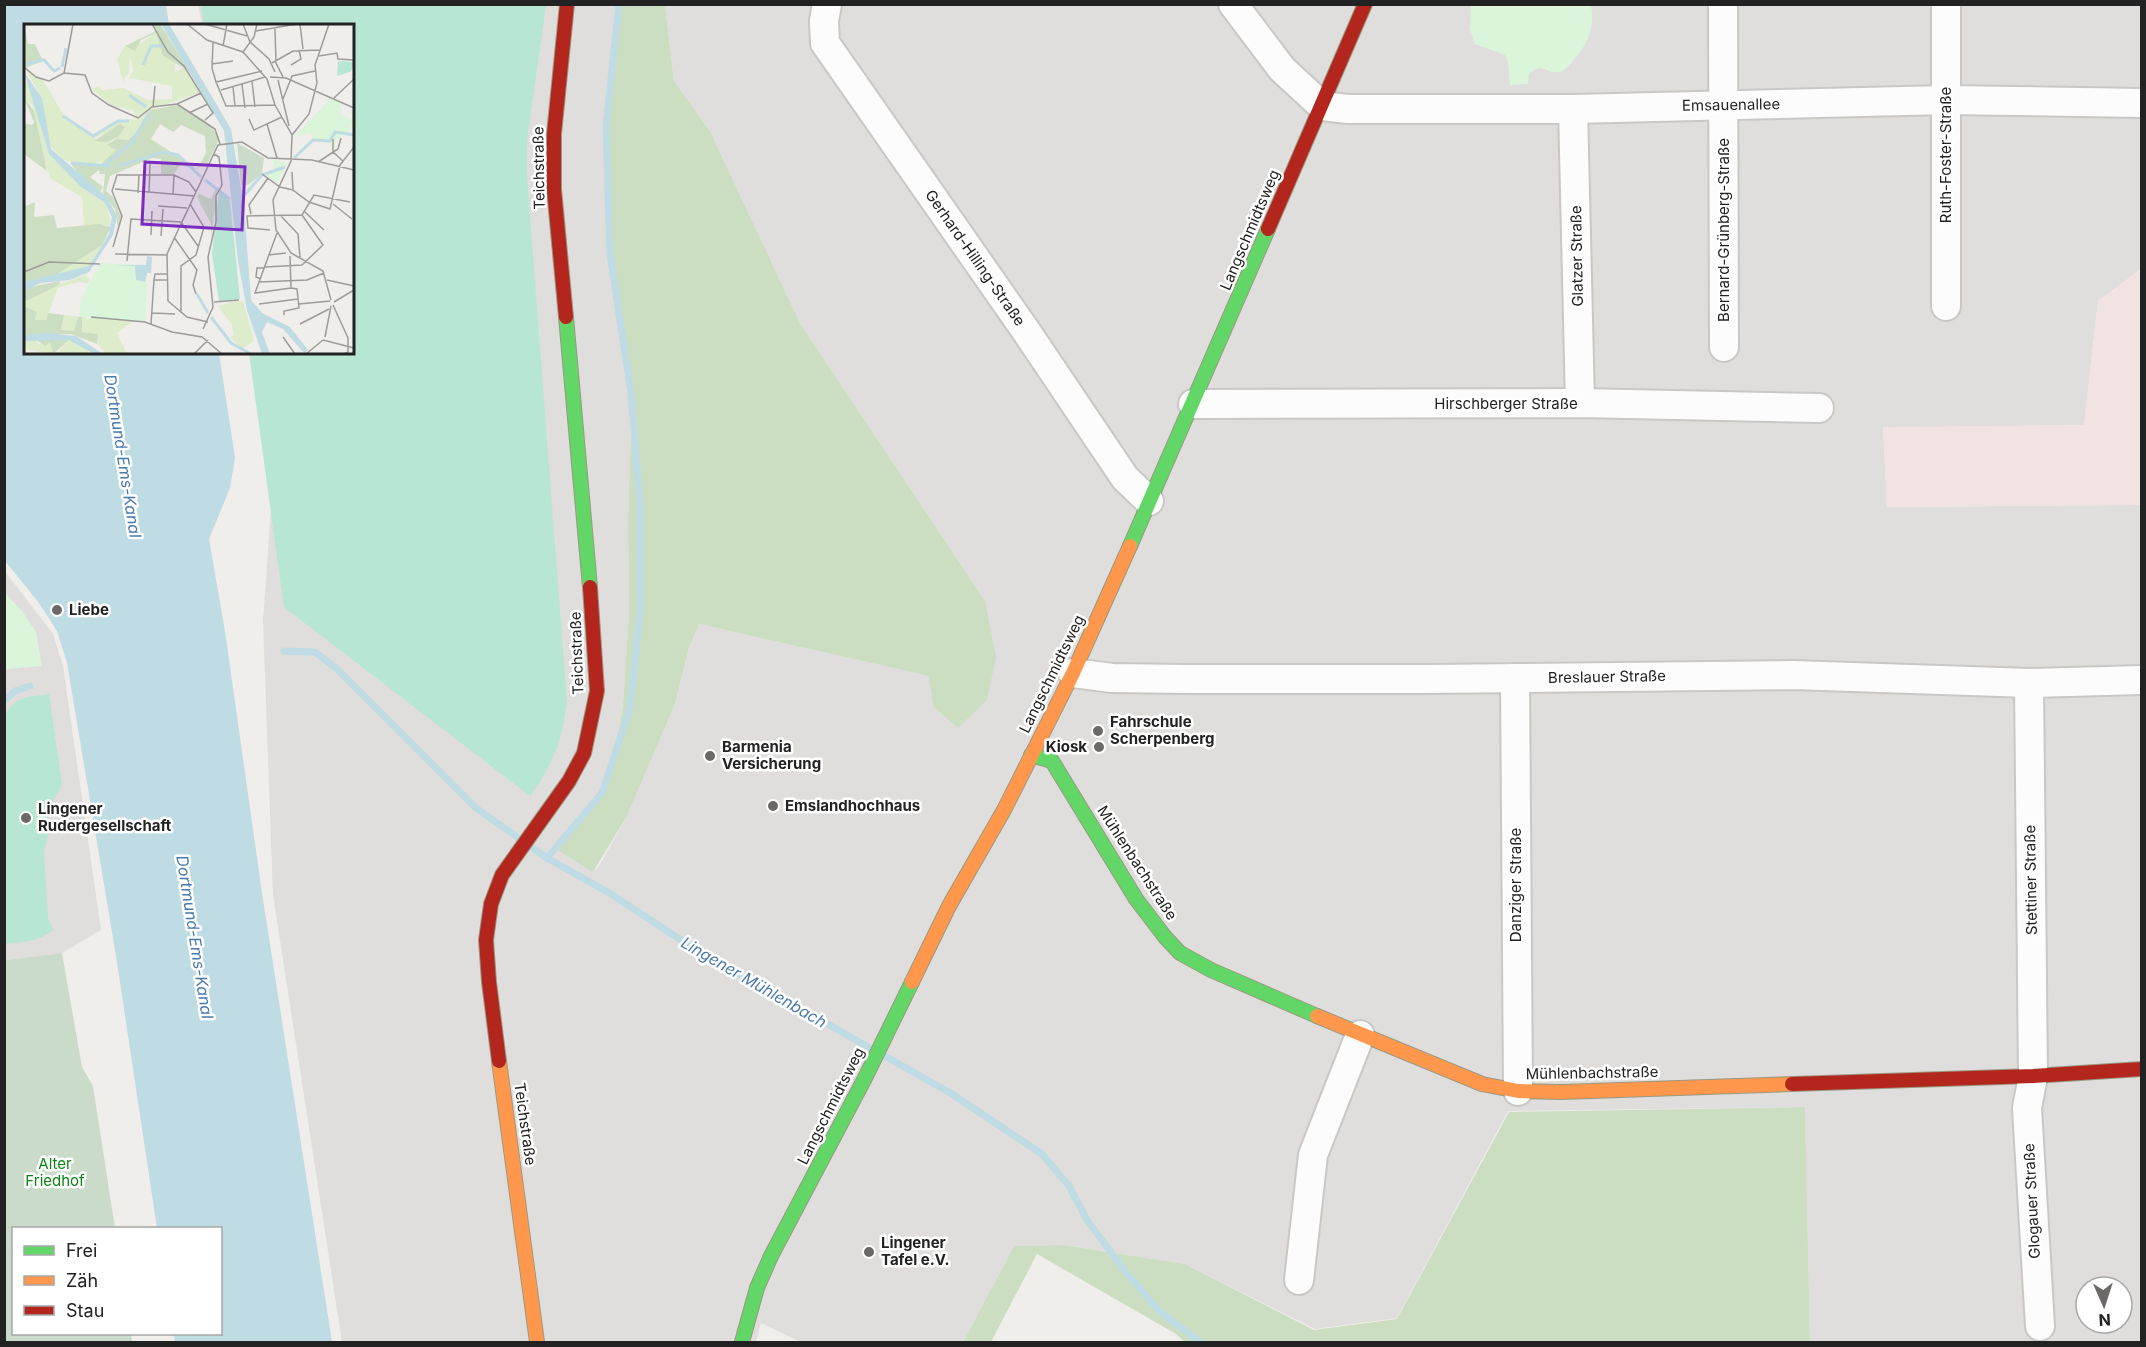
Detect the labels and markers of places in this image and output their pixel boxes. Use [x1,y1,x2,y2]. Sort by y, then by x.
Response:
place label: Liebe [69,600,109,619]
marker: Liebe [50,603,64,617]
place label: Fahrschule Scherpenberg [1110,712,1214,748]
marker: Fahrschule Scherpenberg [1091,724,1105,738]
place label: Barmenia Versicherung [722,737,821,773]
place label: Kiosk [1046,737,1087,756]
marker: Kiosk [1092,740,1106,754]
marker: Barmenia Versicherung [703,749,717,763]
place label: Emslandhochhaus [785,796,920,815]
place label: Lingener Rudergesellschaft [38,799,172,835]
marker: Emslandhochhaus [766,799,780,813]
marker: Lingener Rudergesellschaft [19,811,33,825]
place label: Lingener Tafel e.V. [881,1233,950,1269]
marker: Lingener Tafel e.V. [862,1245,876,1259]

